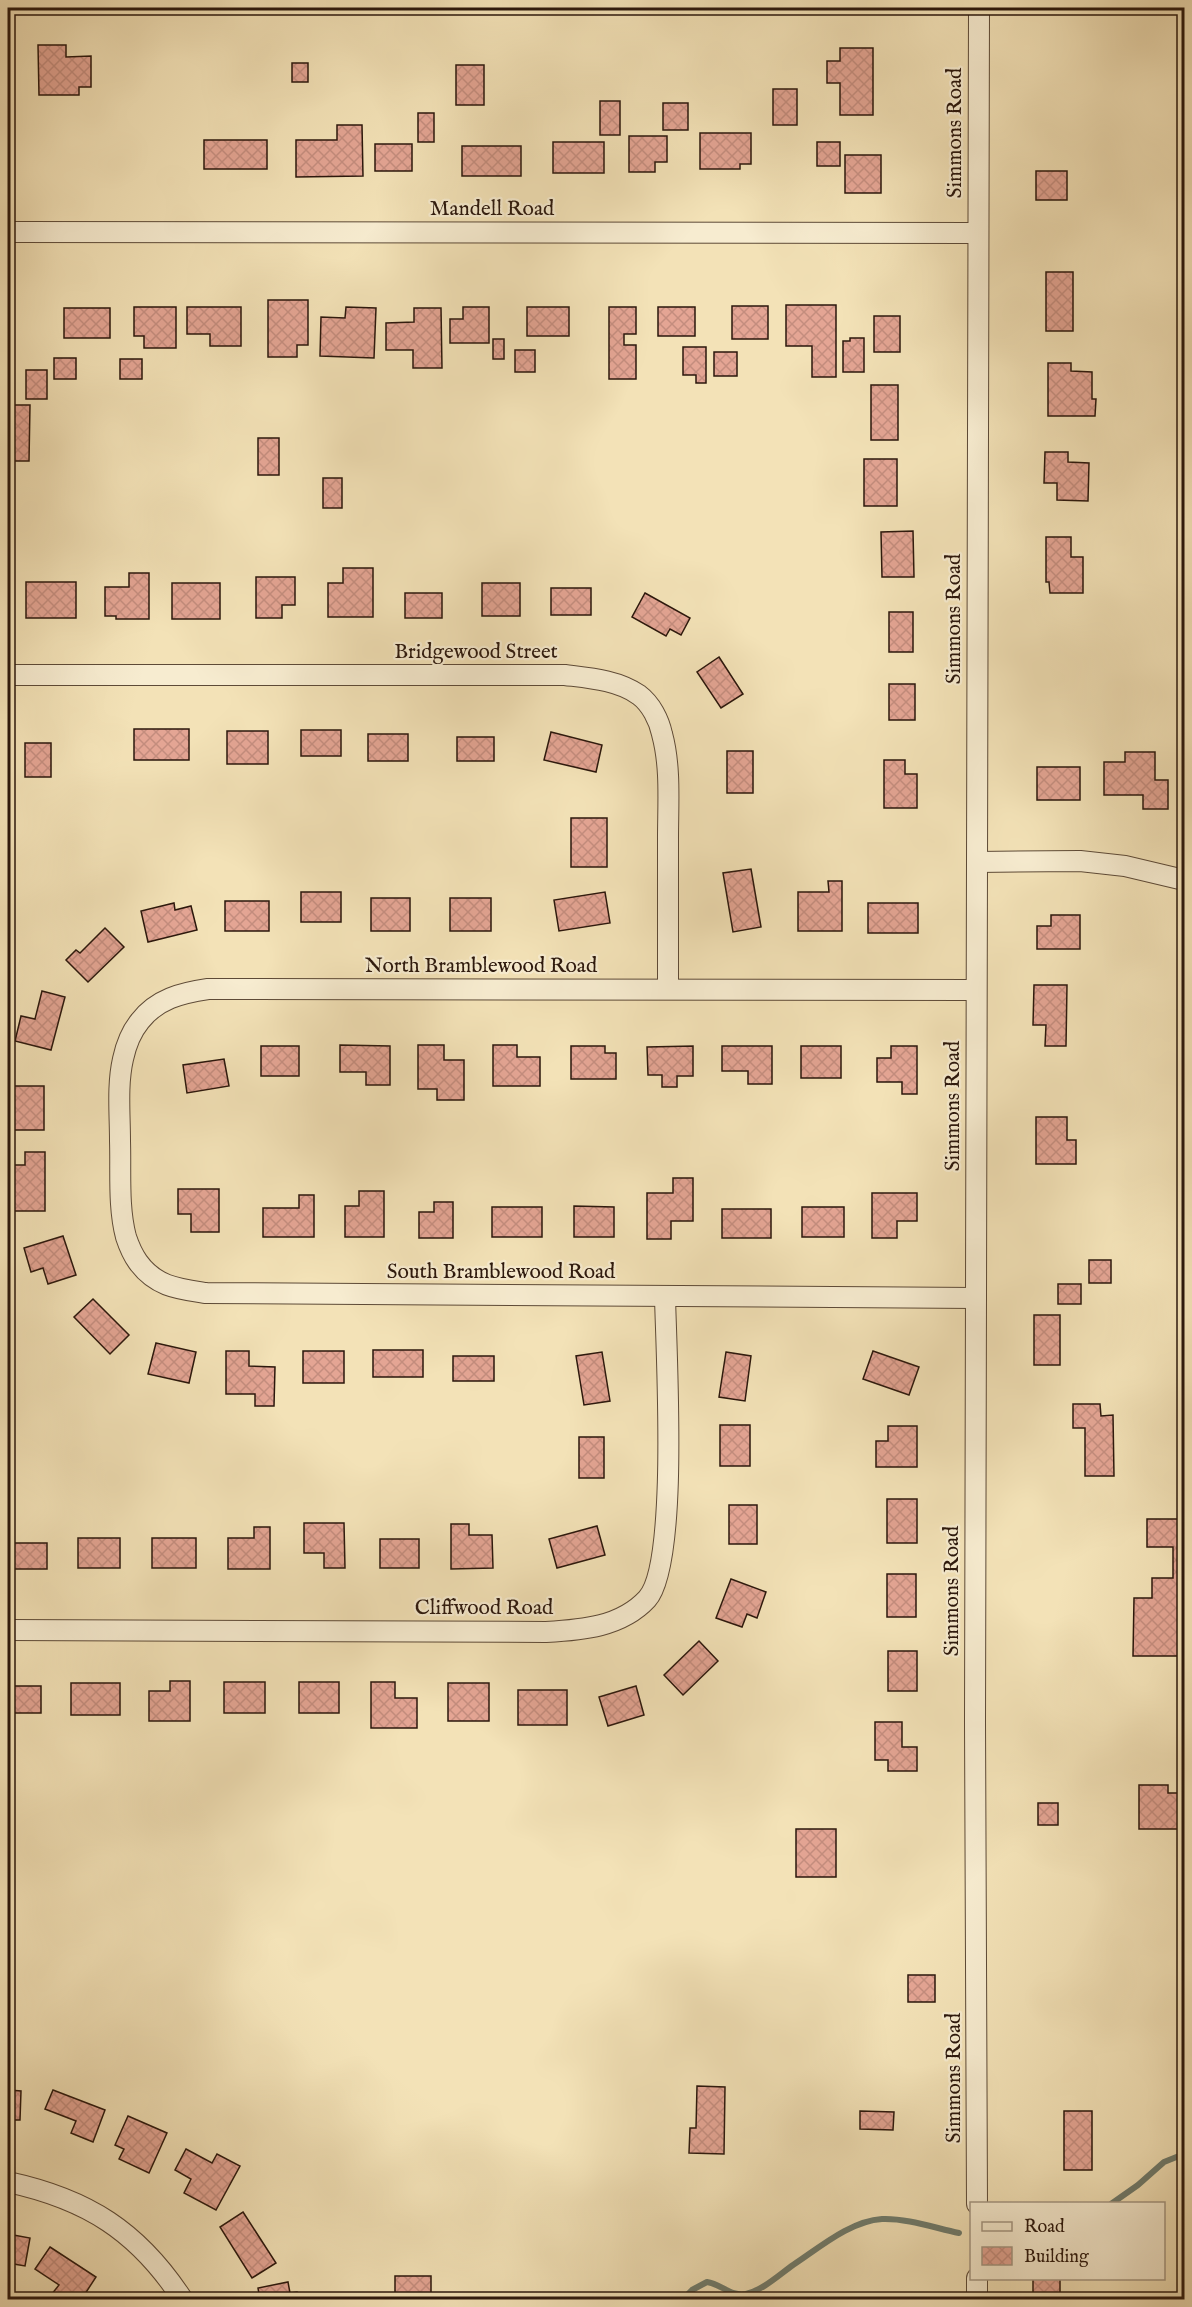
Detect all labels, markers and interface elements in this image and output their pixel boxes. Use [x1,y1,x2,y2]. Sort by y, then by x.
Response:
street label: Simmons Road [942,67,969,198]
street label: Mandell Road [430,196,555,223]
street label: Simmons Road [941,553,968,684]
street label: Bridgewood Street [394,639,558,666]
street label: North Bramblewood Road [365,953,598,980]
street label: Simmons Road [940,1040,967,1171]
street label: South Bramblewood Road [387,1259,616,1286]
street label: Simmons Road [939,1525,966,1656]
street label: Cliffwood Road [415,1595,554,1622]
street label: Simmons Road [941,2012,968,2143]
legend [970,2202,1165,2280]
text: Road [1024,2216,1065,2239]
text: Building [1024,2246,1089,2269]

